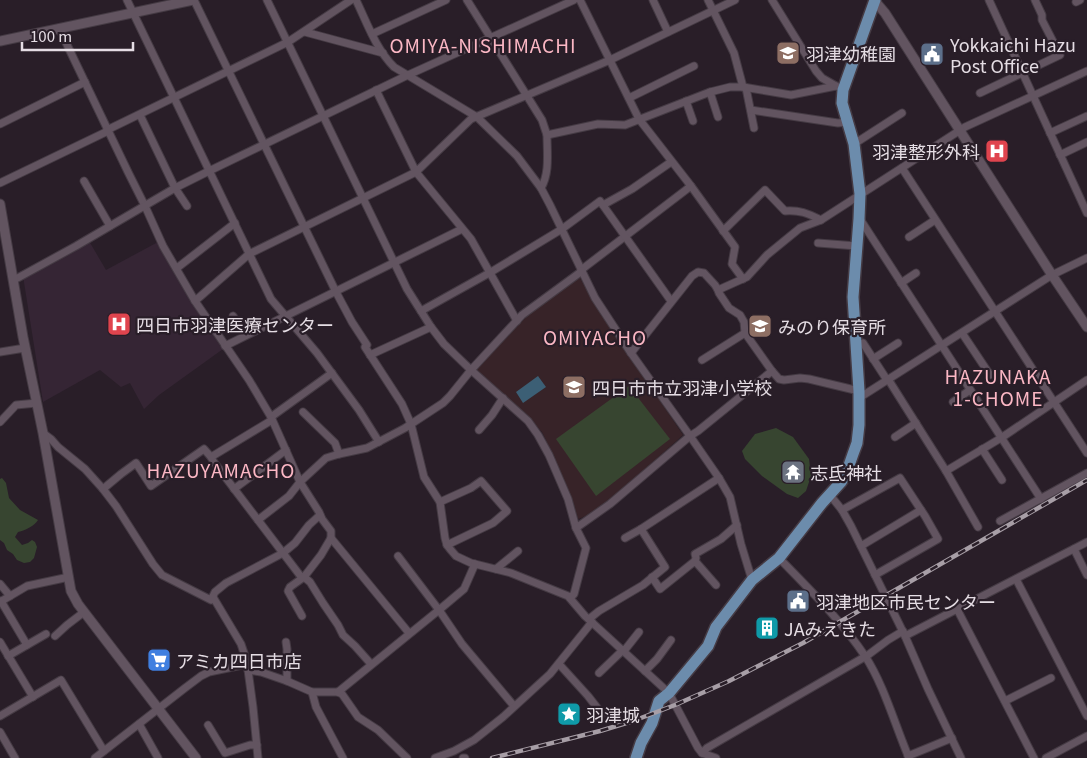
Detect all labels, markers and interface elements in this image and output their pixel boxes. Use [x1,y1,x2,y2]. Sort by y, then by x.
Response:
scale bar [22,20,134,52]
text: 100 m [30,25,72,46]
district label: OMIYA-NISHIMACHI [389,31,577,58]
place label: Yokkaichi Hazu Post Office [949,31,1076,78]
school or university icon: 羽津幼稚園 [775,40,801,66]
place label: 羽津幼稚園 [806,40,896,66]
public building icon: Yokkaichi Hazu Post Office [919,41,945,67]
place label: 羽津整形外科 [872,138,980,164]
hospital icon: 羽津整形外科 [984,138,1010,164]
hospital icon: 四日市羽津医療センター [106,311,132,337]
place label: 四日市羽津医療センター [136,311,334,337]
school or university icon: みのり保育所 [747,313,773,339]
place label: みのり保育所 [778,313,886,339]
district label: OMIYACHO [543,323,647,350]
district label: HAZUNAKA 1-CHOME [945,362,1051,411]
school or university icon: 四日市市立羽津小学校 [561,374,587,400]
place label: 四日市市立羽津小学校 [592,374,772,400]
district label: HAZUYAMACHO [147,456,295,483]
temple icon: 志氐神社 [780,459,806,485]
place label: 志氐神社 [810,459,882,485]
public building icon: 羽津地区市民センター [785,588,811,614]
place label: 羽津地区市民センター [816,588,996,614]
building icon: JAみえきた [754,615,780,641]
place label: JAみえきた [784,615,876,641]
supermarket icon: アミカ四日市店 [146,647,172,673]
place label: アミカ四日市店 [176,647,302,673]
place icon: 羽津城 [556,701,582,727]
place label: 羽津城 [586,701,640,727]

